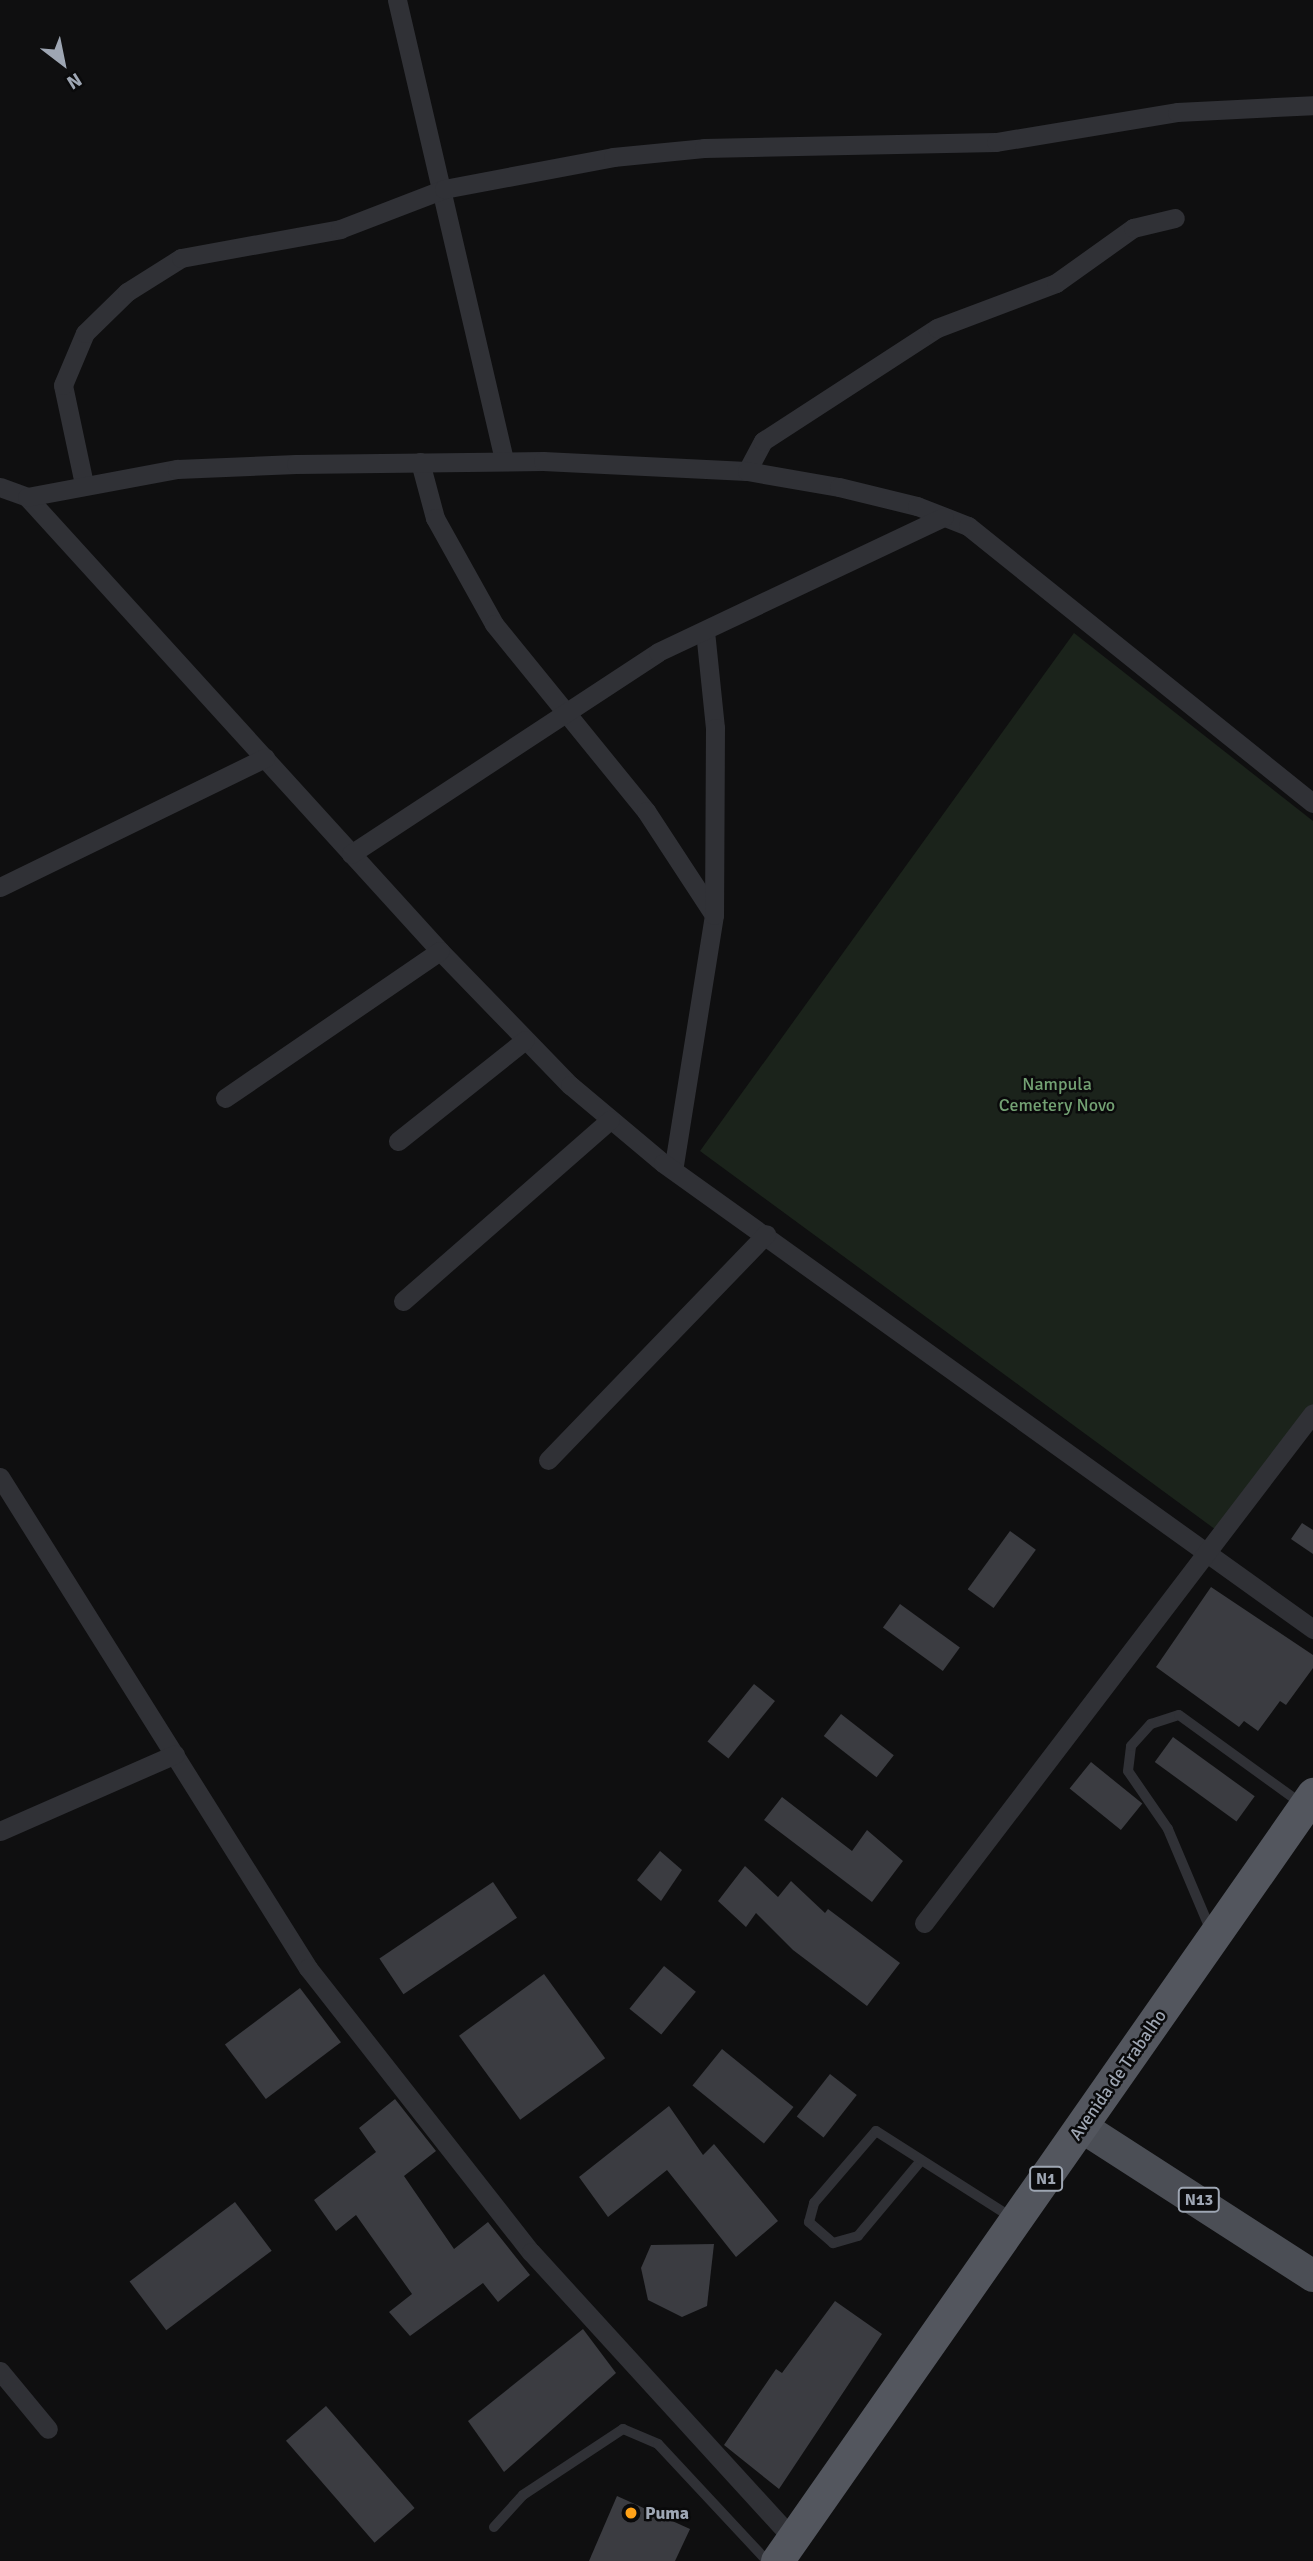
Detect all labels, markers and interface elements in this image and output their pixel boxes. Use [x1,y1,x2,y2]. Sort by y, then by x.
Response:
north arrow [28,28,98,98]
text: N [62,67,86,94]
park label: Nampula Cemetery Novo [999,1074,1115,1116]
street label: Avenida de Trabalho [1065,2006,1171,2144]
road number: N1 [1028,2166,1064,2192]
road number: N13 [1176,2188,1222,2212]
place label: Puma [645,2502,689,2524]
marker: Puma [623,2505,639,2521]

